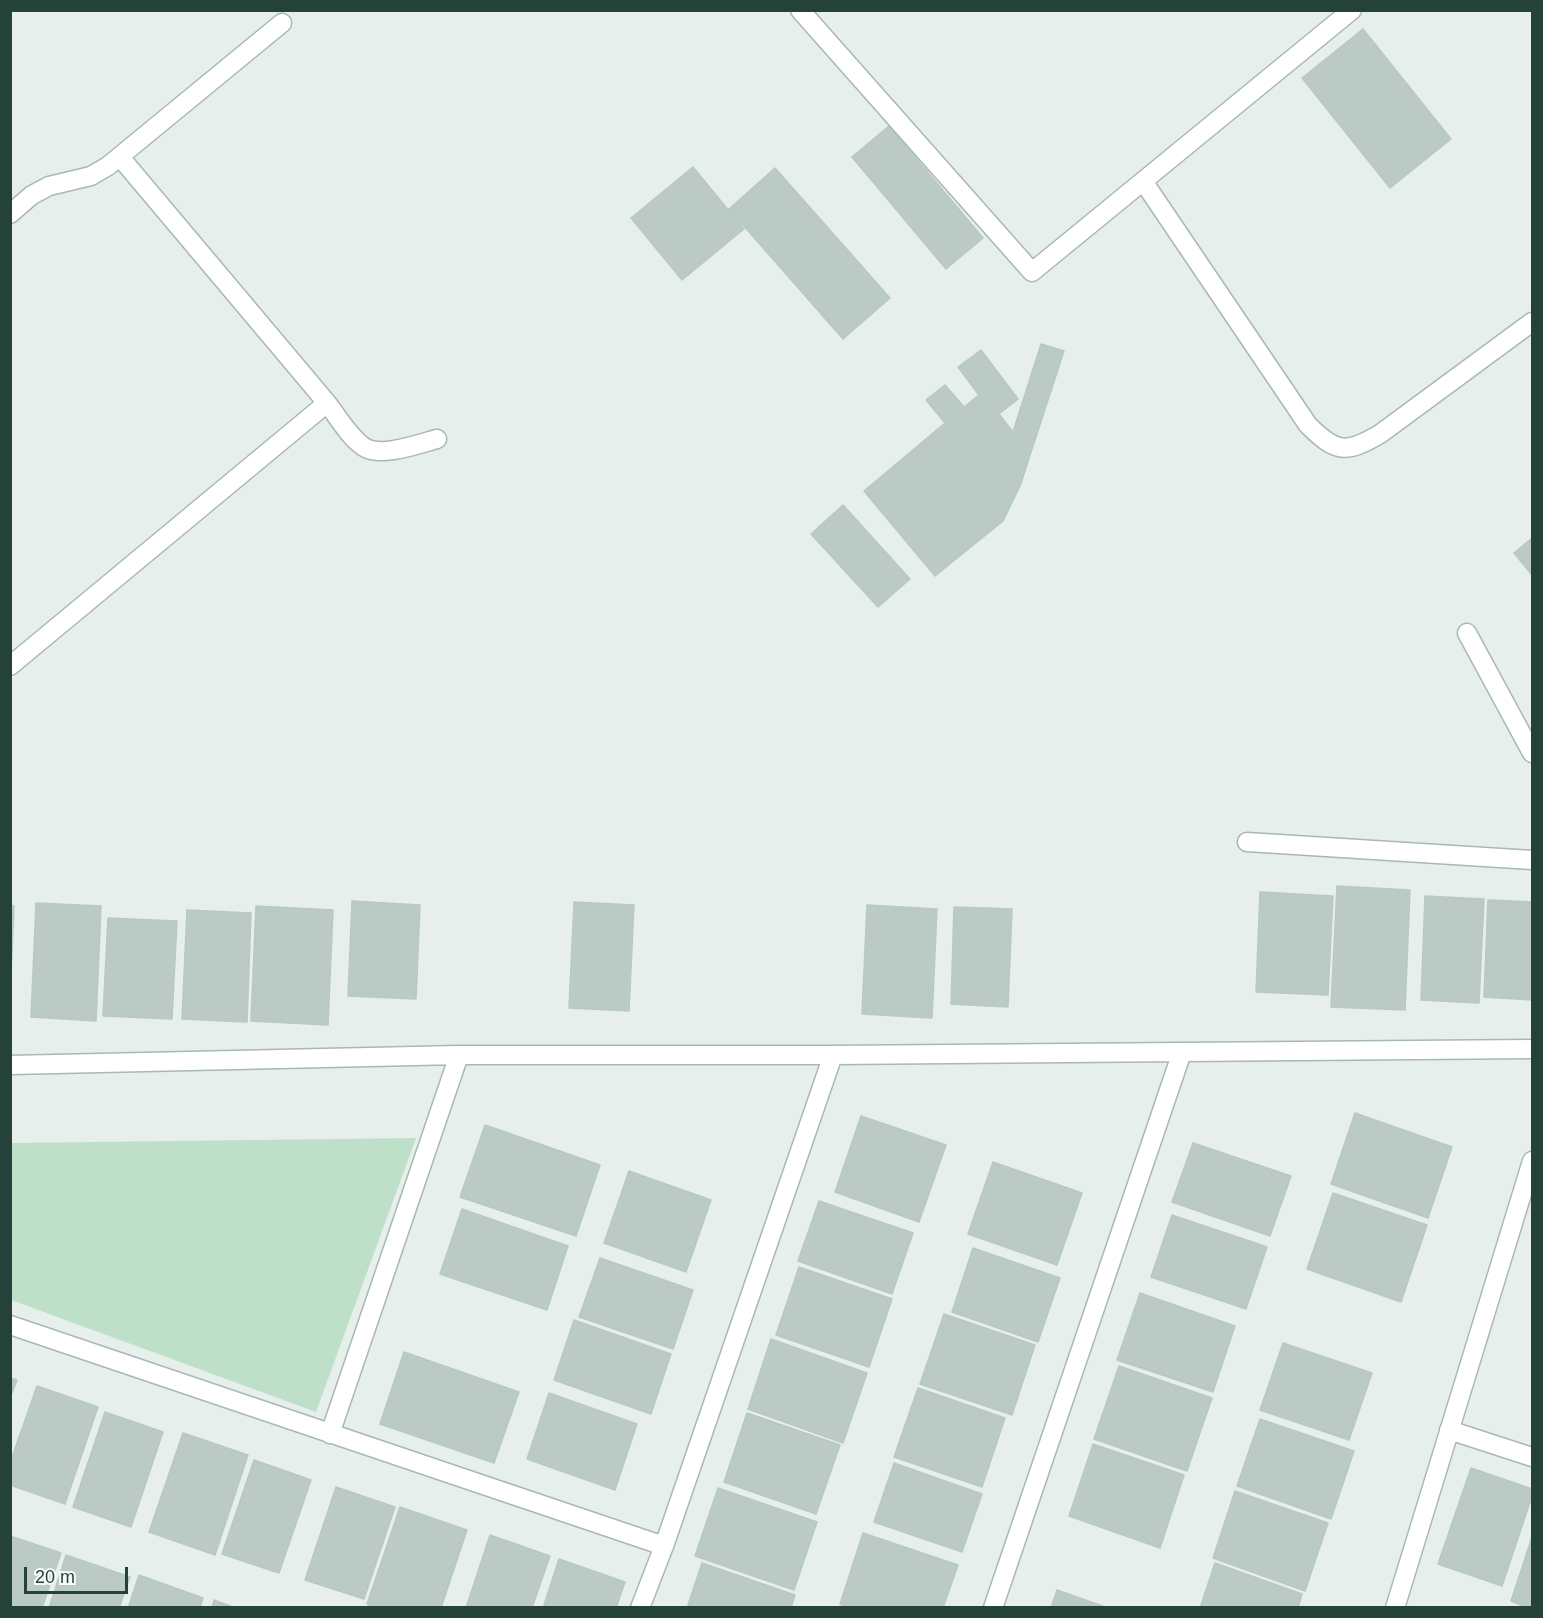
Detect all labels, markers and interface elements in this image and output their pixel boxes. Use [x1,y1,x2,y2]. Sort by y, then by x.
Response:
scale bar [27,1555,130,1593]
text: 20 m [35,1567,75,1587]

